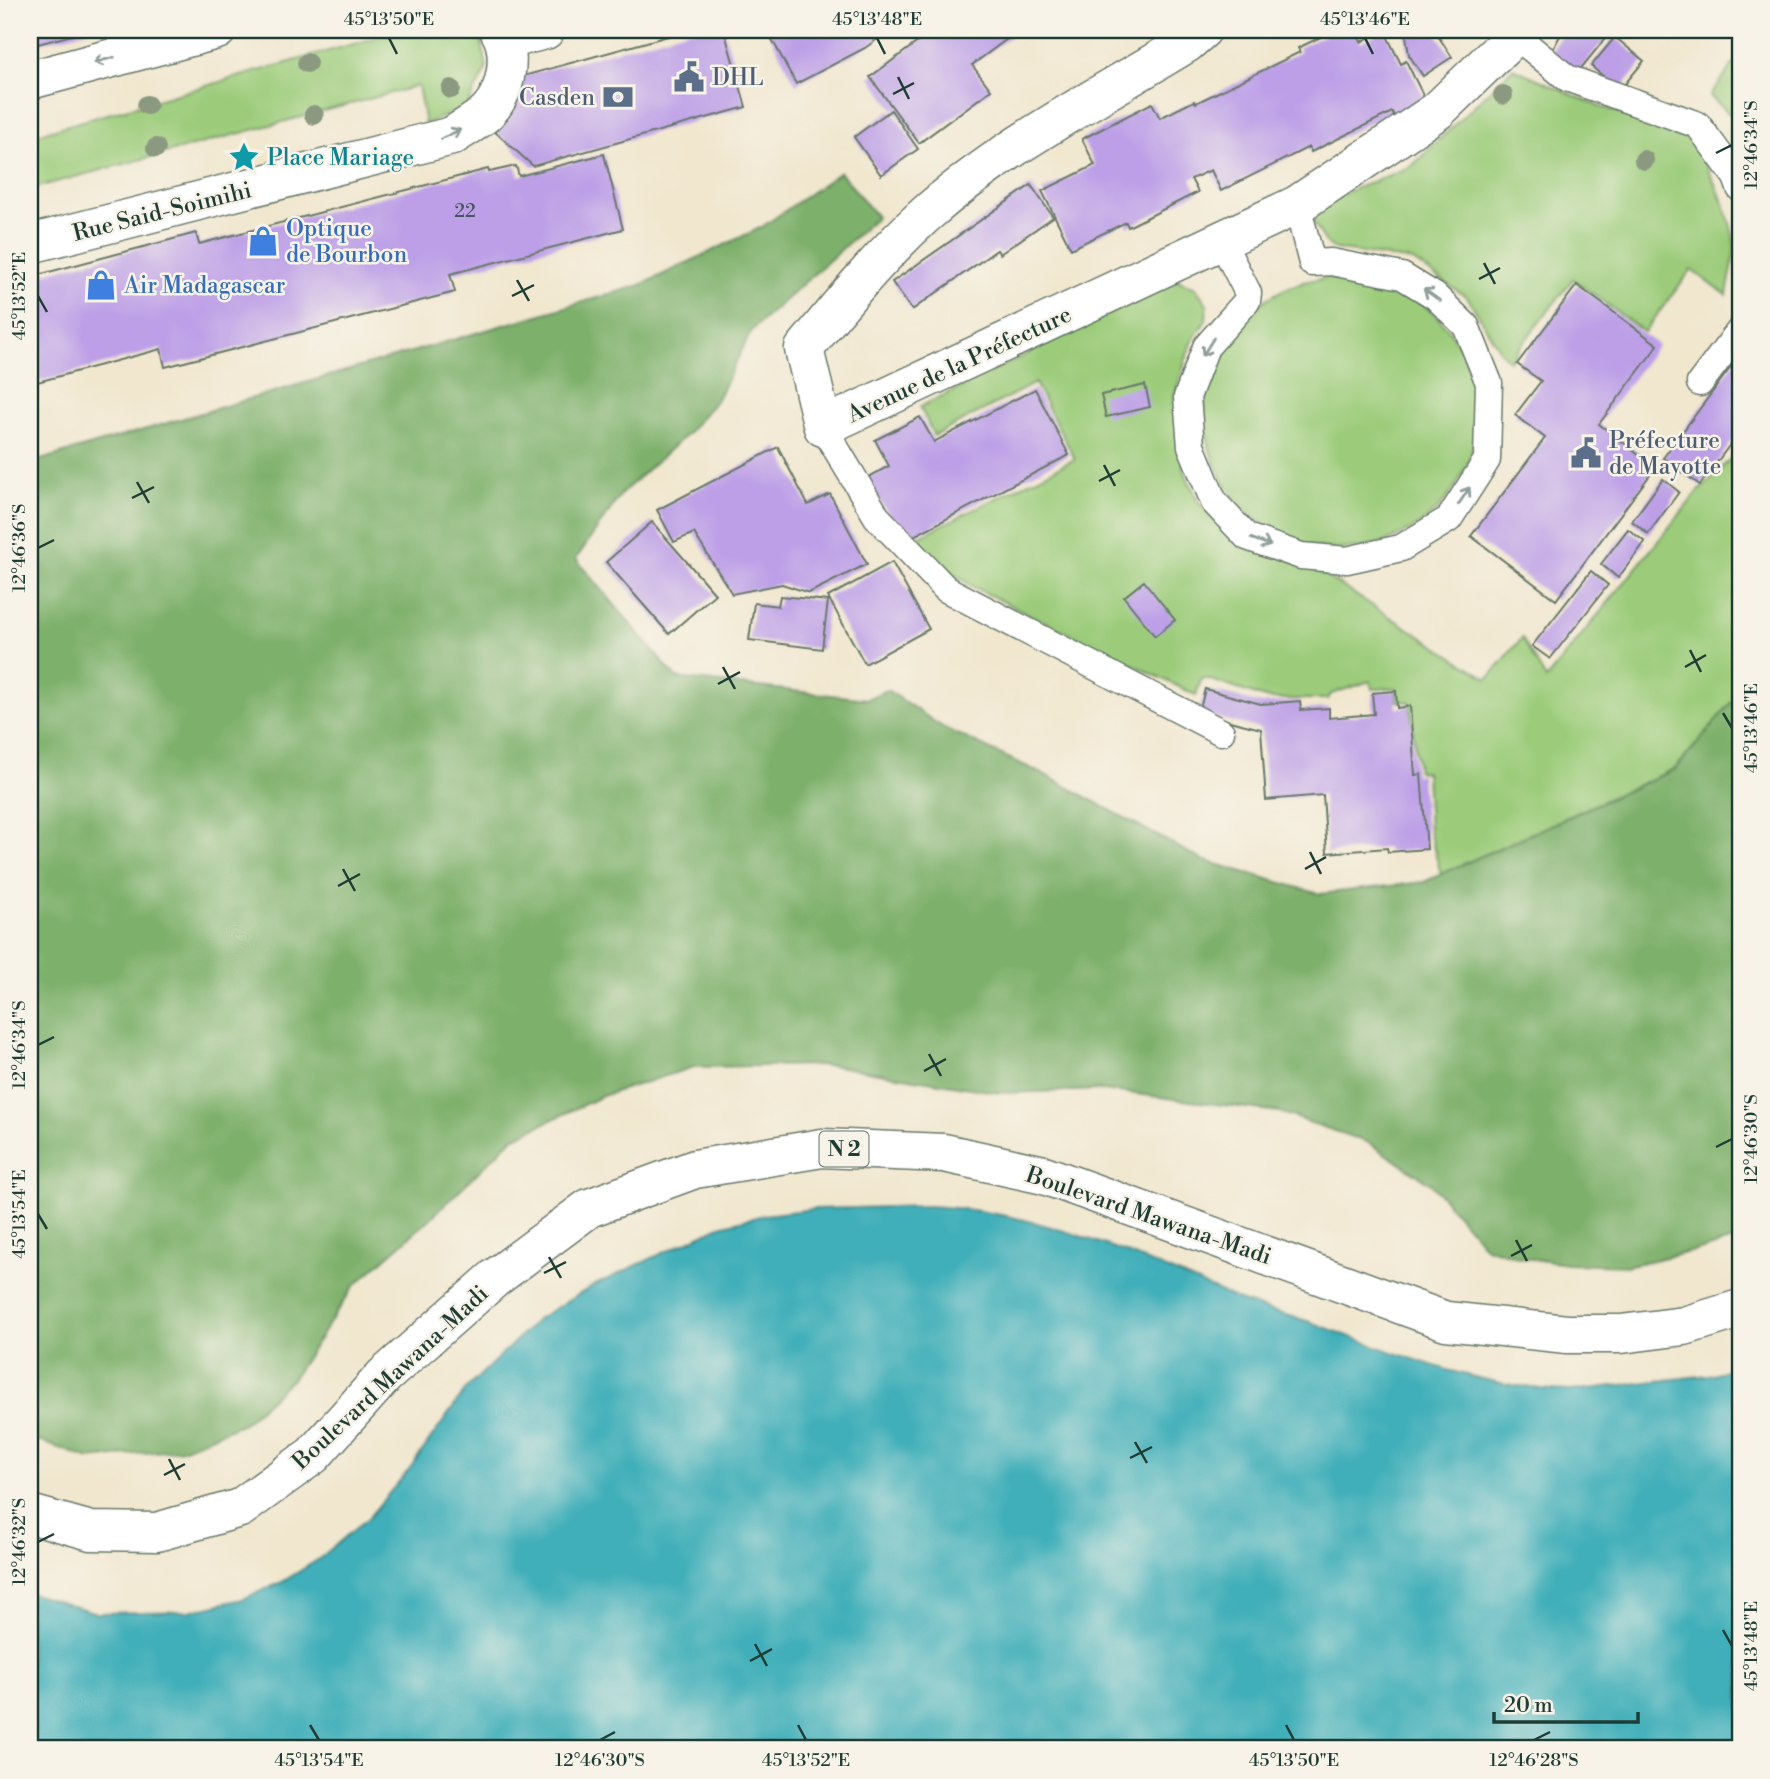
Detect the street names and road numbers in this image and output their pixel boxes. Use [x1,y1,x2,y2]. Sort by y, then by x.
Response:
street label: Rue Said-Soimihi [70,176,255,248]
street label: Avenue de la Préfecture [842,301,1076,430]
road number: N 2 [820,1132,868,1166]
street label: Boulevard Mawana-Madi [1021,1160,1275,1271]
street label: Boulevard Mawana-Madi [286,1280,494,1477]

